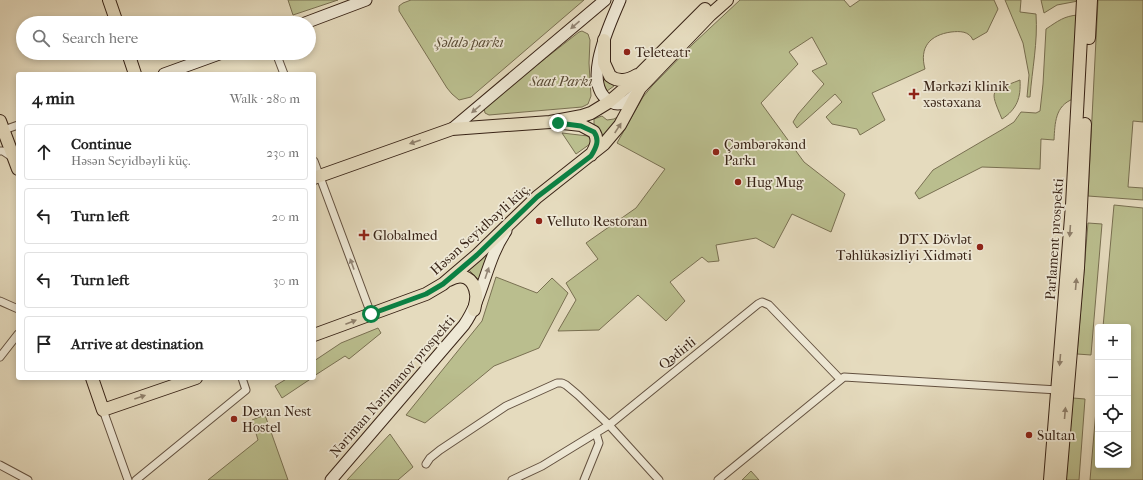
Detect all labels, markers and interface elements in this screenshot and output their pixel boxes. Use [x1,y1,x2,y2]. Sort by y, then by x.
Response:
search box [16,16,316,60]
one-way arrow [570,21,580,30]
icon: search [30,27,52,49]
text: Search here [62,29,138,47]
park label: Şəlalə parkı [434,34,503,51]
place label: Teleteatr [635,44,690,61]
marker: Teleteatr [622,47,632,57]
park label: Saat Parkı [529,73,592,90]
place label: Mərkəzi klinik xəstəxana [923,78,1010,111]
text: 4 min [32,88,75,108]
marker: Mərkəzi klinik xəstəxana [908,88,920,100]
text: Walk · 280 m [230,91,300,106]
one-way arrow [470,105,481,114]
route end [549,114,567,132]
one-way arrow [614,122,621,134]
text: Continue [71,135,131,153]
place label: Çəmbərəkənd Parkı [724,136,806,169]
one-way arrow [409,140,421,146]
icon: ahead [33,141,55,163]
text: 230 m [266,145,299,160]
marker: Çəmbərəkənd Parkı [711,147,721,157]
text: Həsən Seyidbəyli küç. [71,153,191,168]
place label: Hug Mug [746,174,804,191]
marker: Hug Mug [733,177,743,187]
street label: Parlament prospekti [1042,178,1067,300]
street label: Həsən Seyidbəyli küç. [427,180,534,279]
icon: left [33,205,55,227]
text: Turn left [71,207,129,225]
text: 20 m [272,209,299,224]
place label: Velluto Restoran [546,213,647,230]
marker: Velluto Restoran [534,216,544,226]
one-way arrow [1067,225,1074,237]
place label: Globalmed [373,227,438,244]
marker: Globalmed [358,229,370,241]
place label: DTX Dövlət Təhlükəsizliyi Xidməti [836,231,972,264]
marker: DTX Dövlət Təhlükəsizliyi Xidməti [975,242,985,252]
one-way arrow [349,258,355,270]
one-way arrow [484,267,490,279]
icon: left [33,269,55,291]
text: Turn left [71,271,129,289]
text: 30 m [273,273,299,288]
one-way arrow [1073,278,1080,290]
route start [362,305,380,323]
street label: Nəriman Nərimanov prospekti [326,312,459,461]
one-way arrow [345,318,357,324]
map controls [1095,324,1131,468]
button: + [1095,324,1131,360]
icon: arrive [33,333,55,355]
street label: Qədirli [655,333,699,373]
text: Arrive at destination [71,335,203,353]
one-way arrow [1057,354,1064,366]
button: − [1095,360,1131,396]
one-way arrow [135,394,147,400]
button: locate [1095,396,1131,432]
place label: Devan Nest Hostel [242,403,311,436]
one-way arrow [1062,407,1069,419]
marker: Devan Nest Hostel [229,414,239,424]
place label: Sultan [1037,427,1076,444]
marker: Sultan [1024,430,1034,440]
button: layers [1095,432,1131,468]

